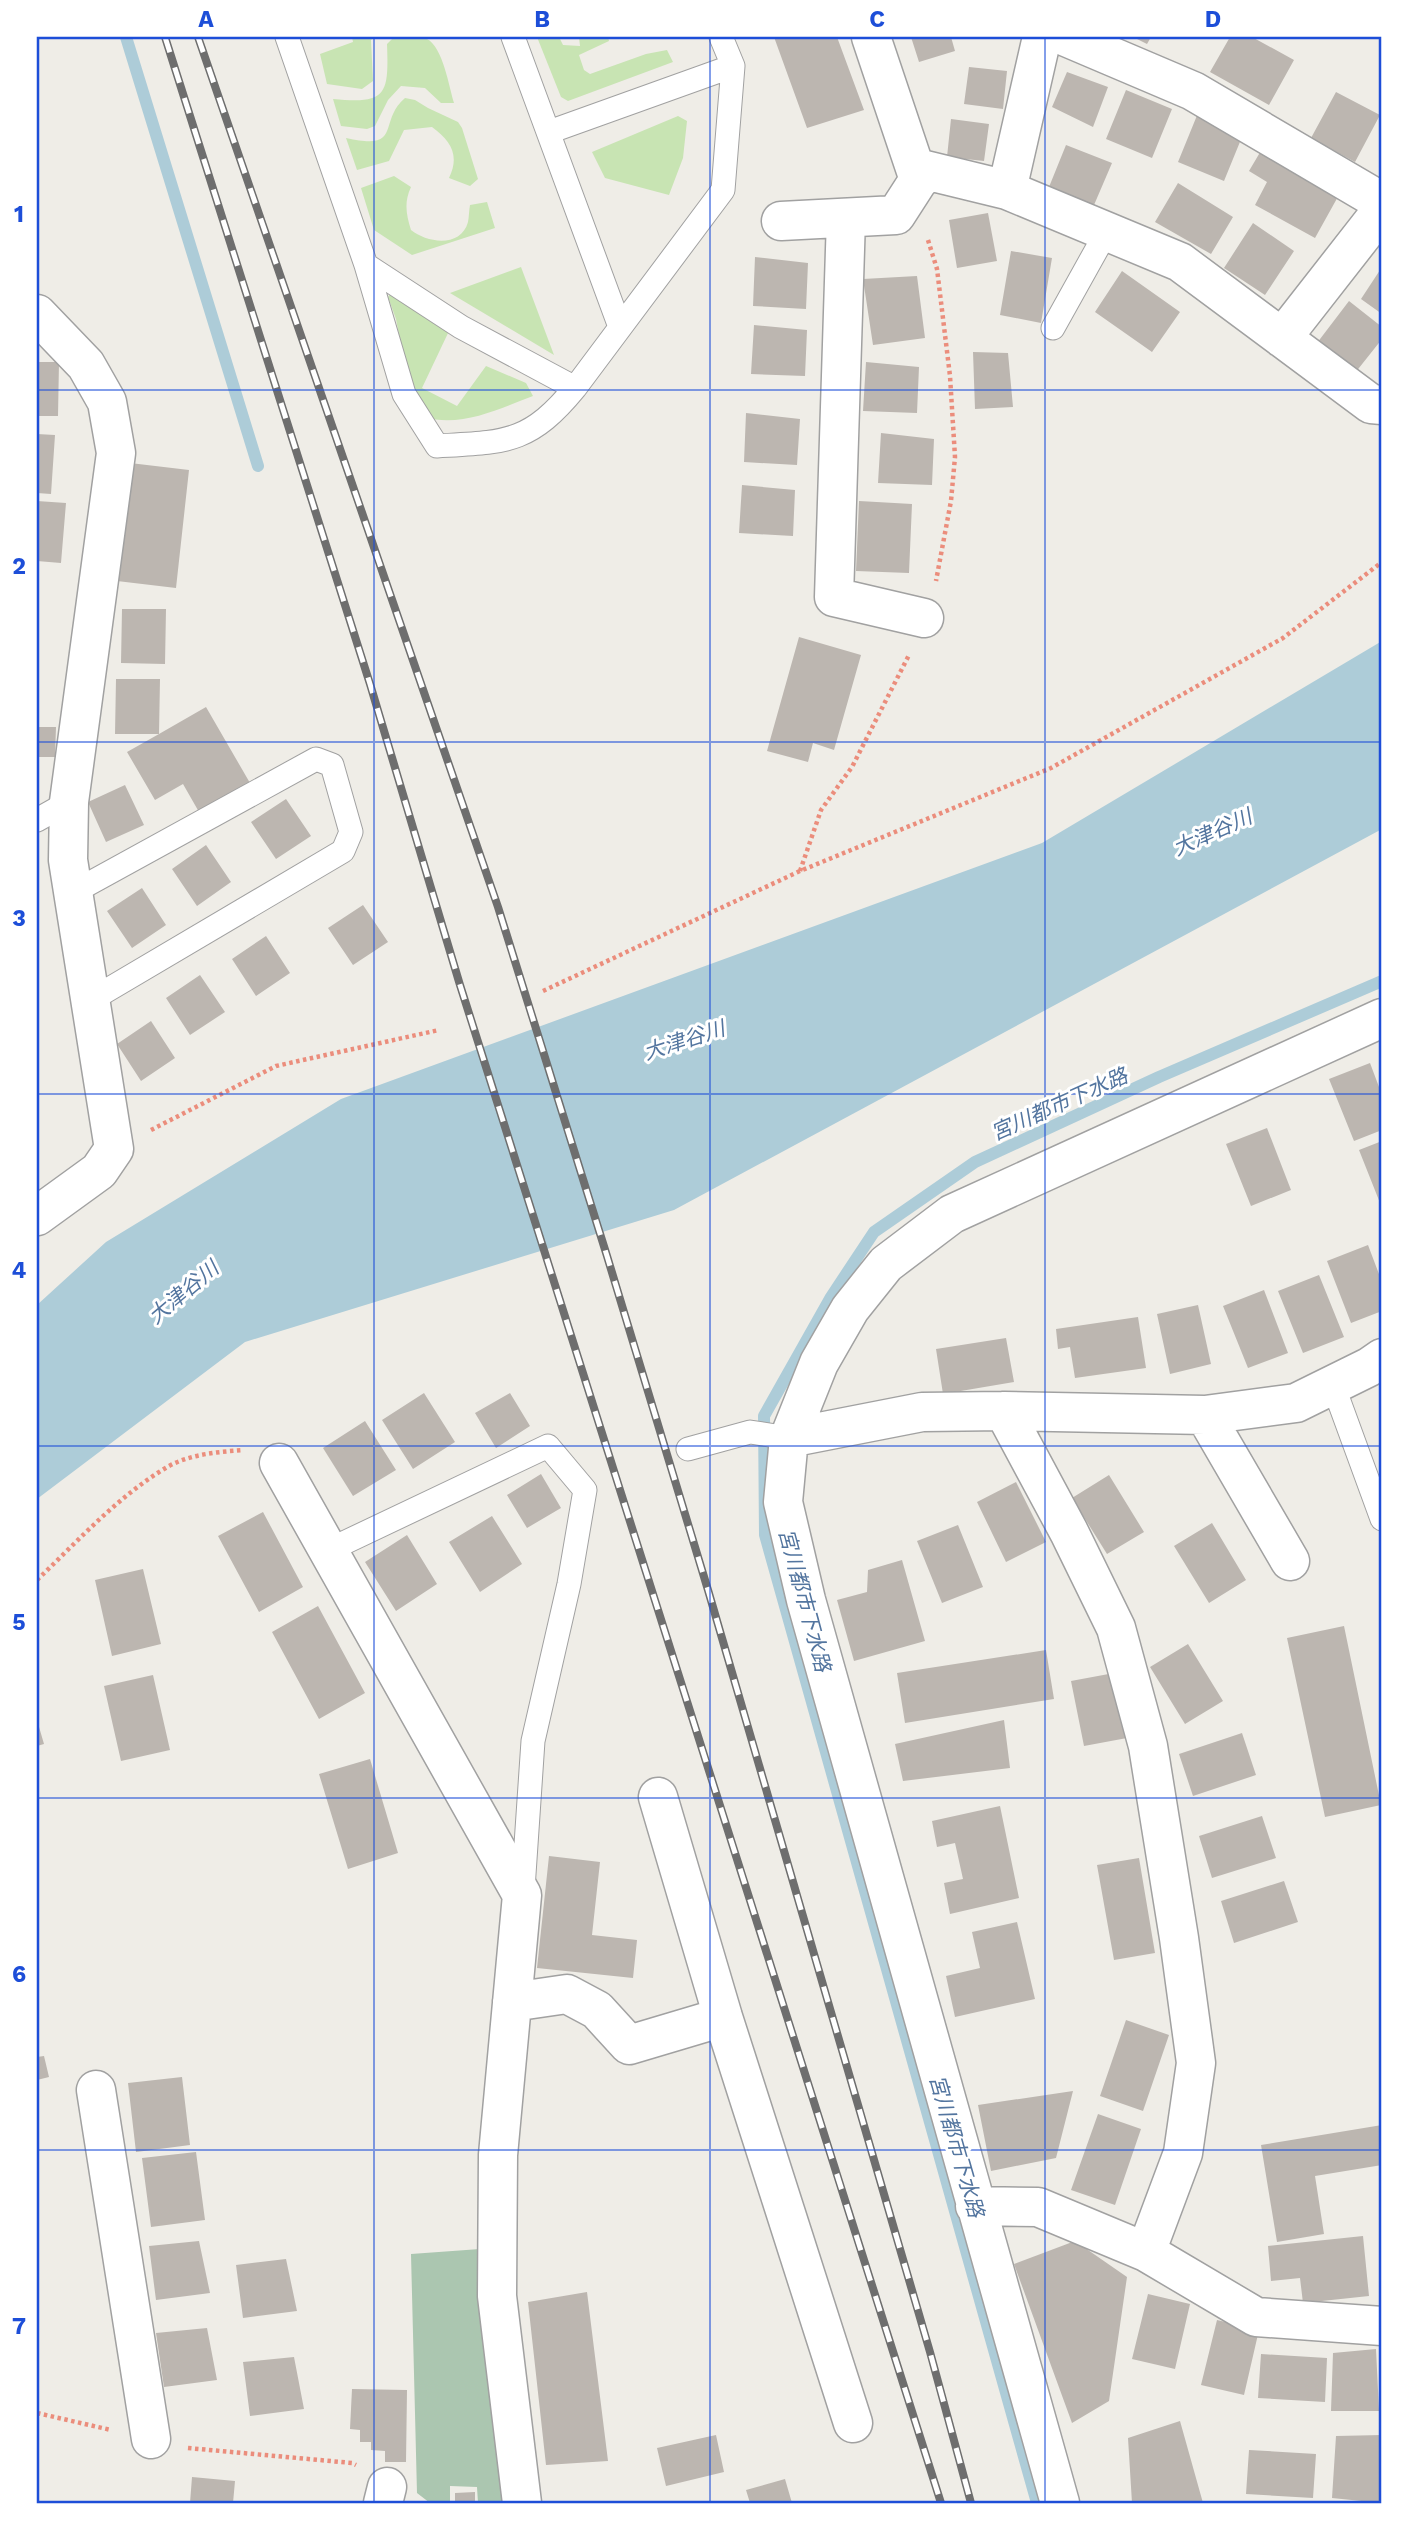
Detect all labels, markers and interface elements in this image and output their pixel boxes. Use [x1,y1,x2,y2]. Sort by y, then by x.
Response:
text: A [198,6,214,33]
text: B [534,6,550,33]
text: C [869,6,885,33]
text: D [1205,6,1221,33]
text: 1 [14,201,24,228]
text: 2 [12,553,26,580]
water label: 大津谷川 [1169,803,1257,861]
text: 3 [12,905,26,932]
water label: 大津谷川 [640,1015,730,1065]
water label: 宮川都市下水路 [987,1062,1133,1145]
water label: 大津谷川 [143,1254,225,1329]
text: 4 [12,1257,27,1284]
water label: 宮川都市下水路 [774,1526,837,1676]
text: 5 [12,1609,26,1636]
text: 6 [12,1961,26,1988]
water label: 宮川都市下水路 [925,2072,990,2222]
text: 7 [12,2313,26,2340]

